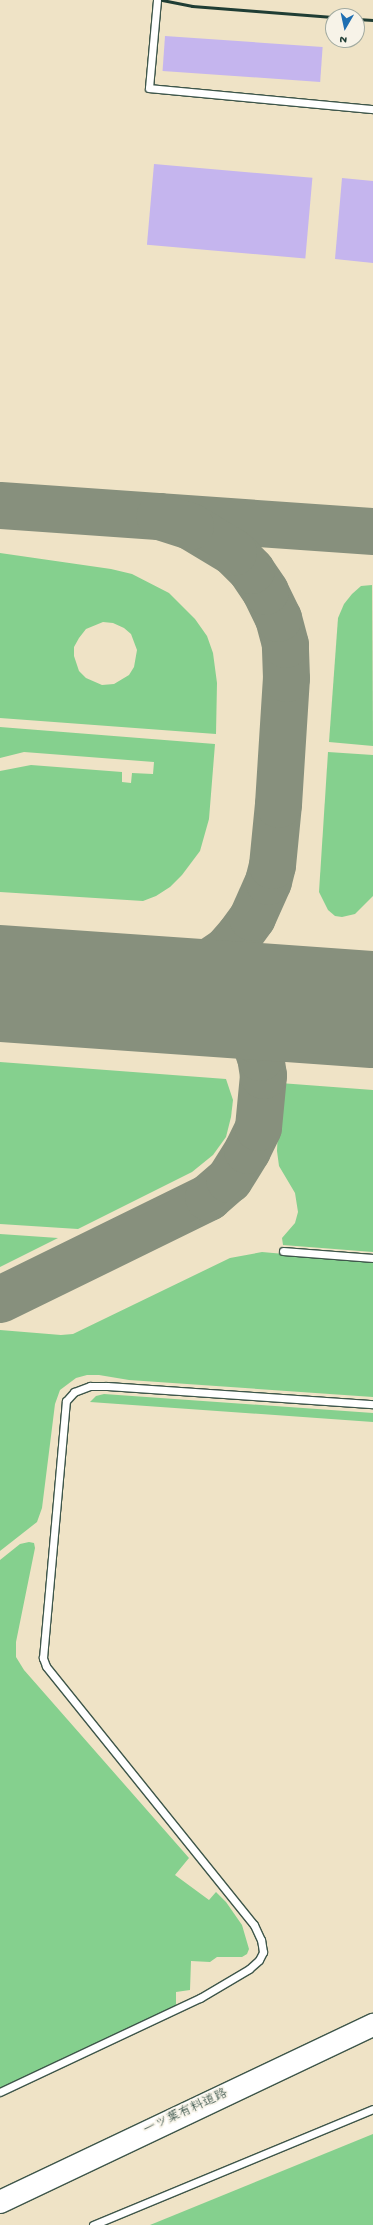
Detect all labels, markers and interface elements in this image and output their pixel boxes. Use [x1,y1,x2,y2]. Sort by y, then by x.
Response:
north arrow [325,8,365,48]
text: N [339,32,348,45]
street label: 一ツ葉有料道路 [141,2087,231,2139]

